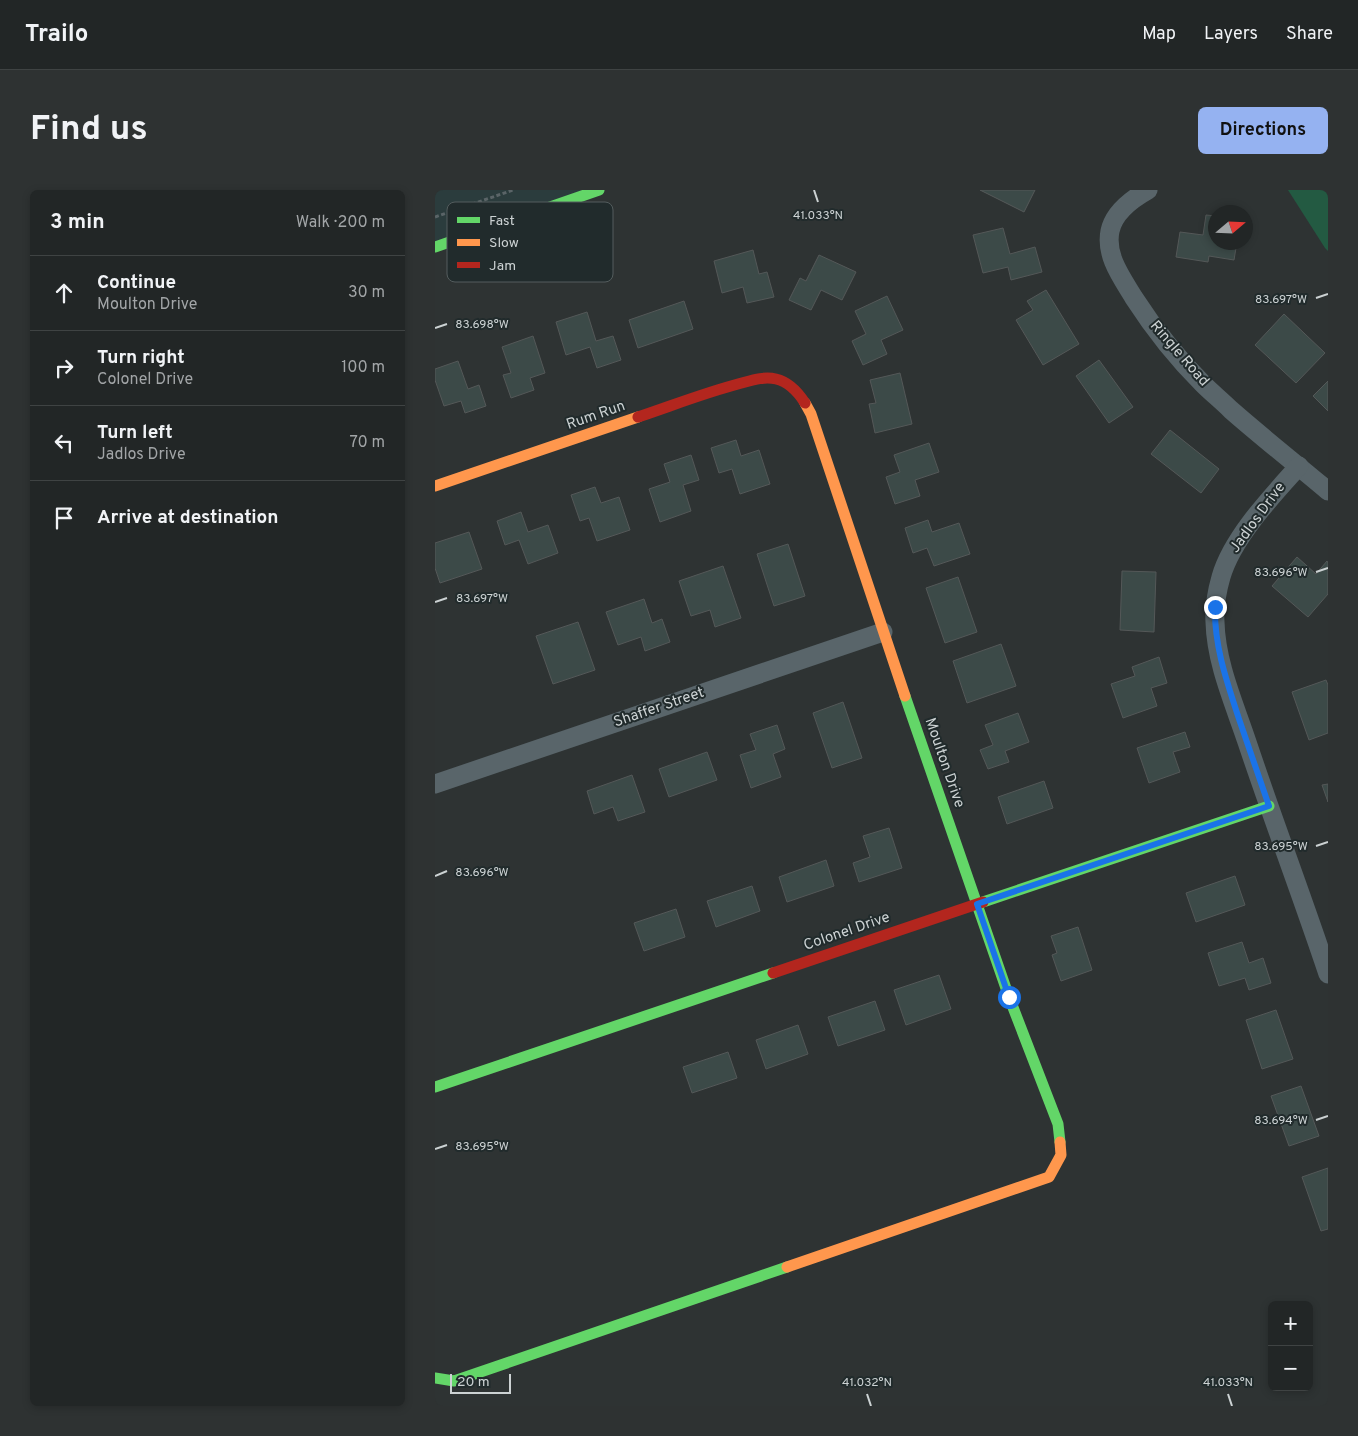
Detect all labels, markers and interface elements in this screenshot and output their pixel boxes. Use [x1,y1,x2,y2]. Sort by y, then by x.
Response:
text: Trailo [25,20,88,50]
text: Map [1142,23,1176,46]
text: Layers [1204,23,1258,46]
text: Share [1286,23,1333,46]
button: Directions [1198,107,1328,154]
text: Find us [30,108,148,152]
legend [447,202,613,282]
north arrow [1208,205,1253,250]
text: 41.033°N [793,208,843,224]
text: 3 min [50,209,105,236]
text: Walk · 200 m [296,213,385,233]
text: Fast [489,213,515,230]
text: Slow [489,235,519,252]
text: Jam [489,258,516,275]
text: Continue [97,271,176,295]
icon: ahead [50,279,78,307]
text: 30 m [348,283,385,303]
text: 83.697°W [1255,292,1307,308]
text: Moulton Drive [97,295,197,315]
text: 83.698°W [455,317,509,333]
street label: Ringle Road [1145,317,1213,391]
text: Turn right [97,346,185,370]
icon: right [50,354,78,382]
text: 100 m [341,358,385,378]
text: Colonel Drive [97,370,193,390]
street label: Rum Run [564,397,628,435]
text: Turn left [97,421,173,445]
icon: left [50,429,78,457]
text: 70 m [350,433,385,453]
text: Jadlos Drive [97,445,186,465]
street label: Jadlos Drive [1226,479,1290,557]
icon: arrive [50,504,78,532]
text: Arrive at destination [97,506,278,530]
text: 83.696°W [1254,565,1308,581]
text: 83.697°W [456,591,508,607]
route end [1204,596,1227,619]
street label: Shaffer Street [611,684,707,732]
street label: Moulton Drive [920,715,968,811]
text: 83.695°W [1254,839,1308,855]
text: 83.696°W [455,865,509,881]
street label: Colonel Drive [801,908,893,956]
route start [998,986,1021,1009]
text: 83.694°W [1254,1113,1308,1129]
text: 83.695°W [455,1139,509,1155]
map controls [1268,1301,1313,1391]
button: + [1268,1301,1313,1346]
button: − [1268,1346,1313,1391]
scale bar [450,1371,511,1394]
text: 20 m [457,1374,490,1391]
text: 41.032°N [842,1375,892,1391]
text: 41.033°N [1203,1375,1253,1391]

